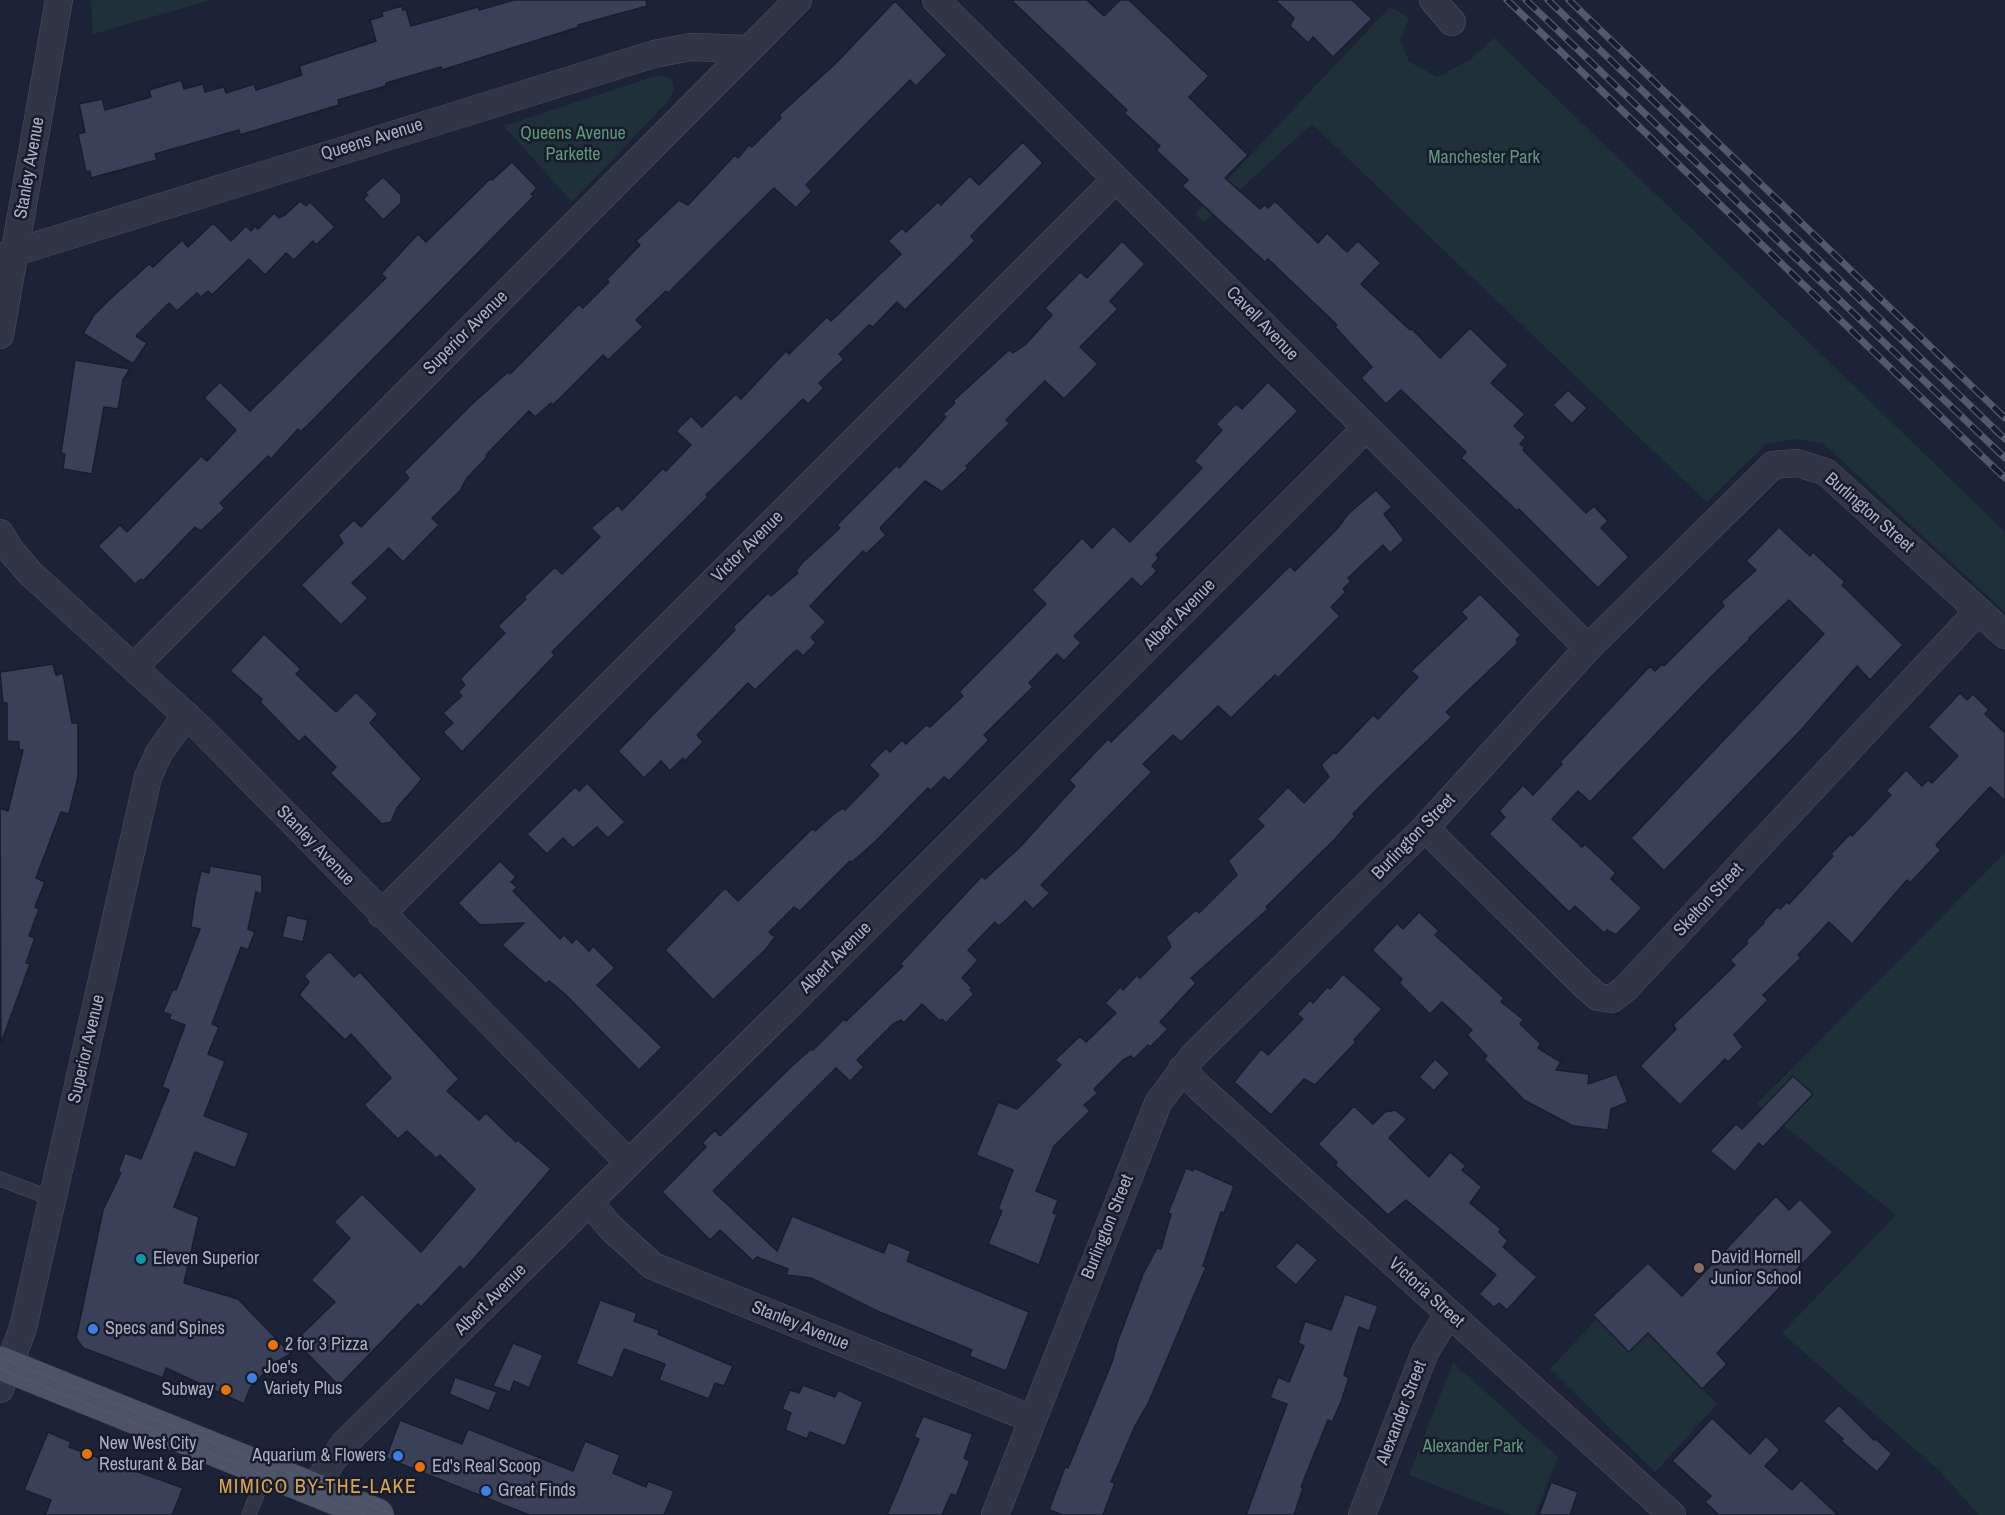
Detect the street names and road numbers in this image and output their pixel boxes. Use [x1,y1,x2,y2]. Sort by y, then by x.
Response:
street label: Queens Avenue [318,114,426,166]
street label: Stanley Avenue [10,115,50,221]
street label: Cavell Avenue [1221,282,1303,366]
street label: Superior Avenue [419,286,513,380]
street label: Burlington Street [1820,469,1918,557]
street label: Victor Avenue [708,507,788,587]
street label: Albert Avenue [1140,575,1220,655]
street label: Burlington Street [1368,790,1460,884]
street label: Stanley Avenue [271,801,359,891]
street label: Skelton Street [1669,859,1749,941]
street label: Albert Avenue [796,918,876,998]
street label: Superior Avenue [64,993,110,1105]
street label: Burlington Street [1077,1172,1139,1282]
street label: Victoria Street [1384,1253,1468,1333]
street label: Albert Avenue [451,1260,531,1340]
street label: Stanley Avenue [748,1297,852,1355]
street label: Alexander Street [1372,1358,1432,1468]

